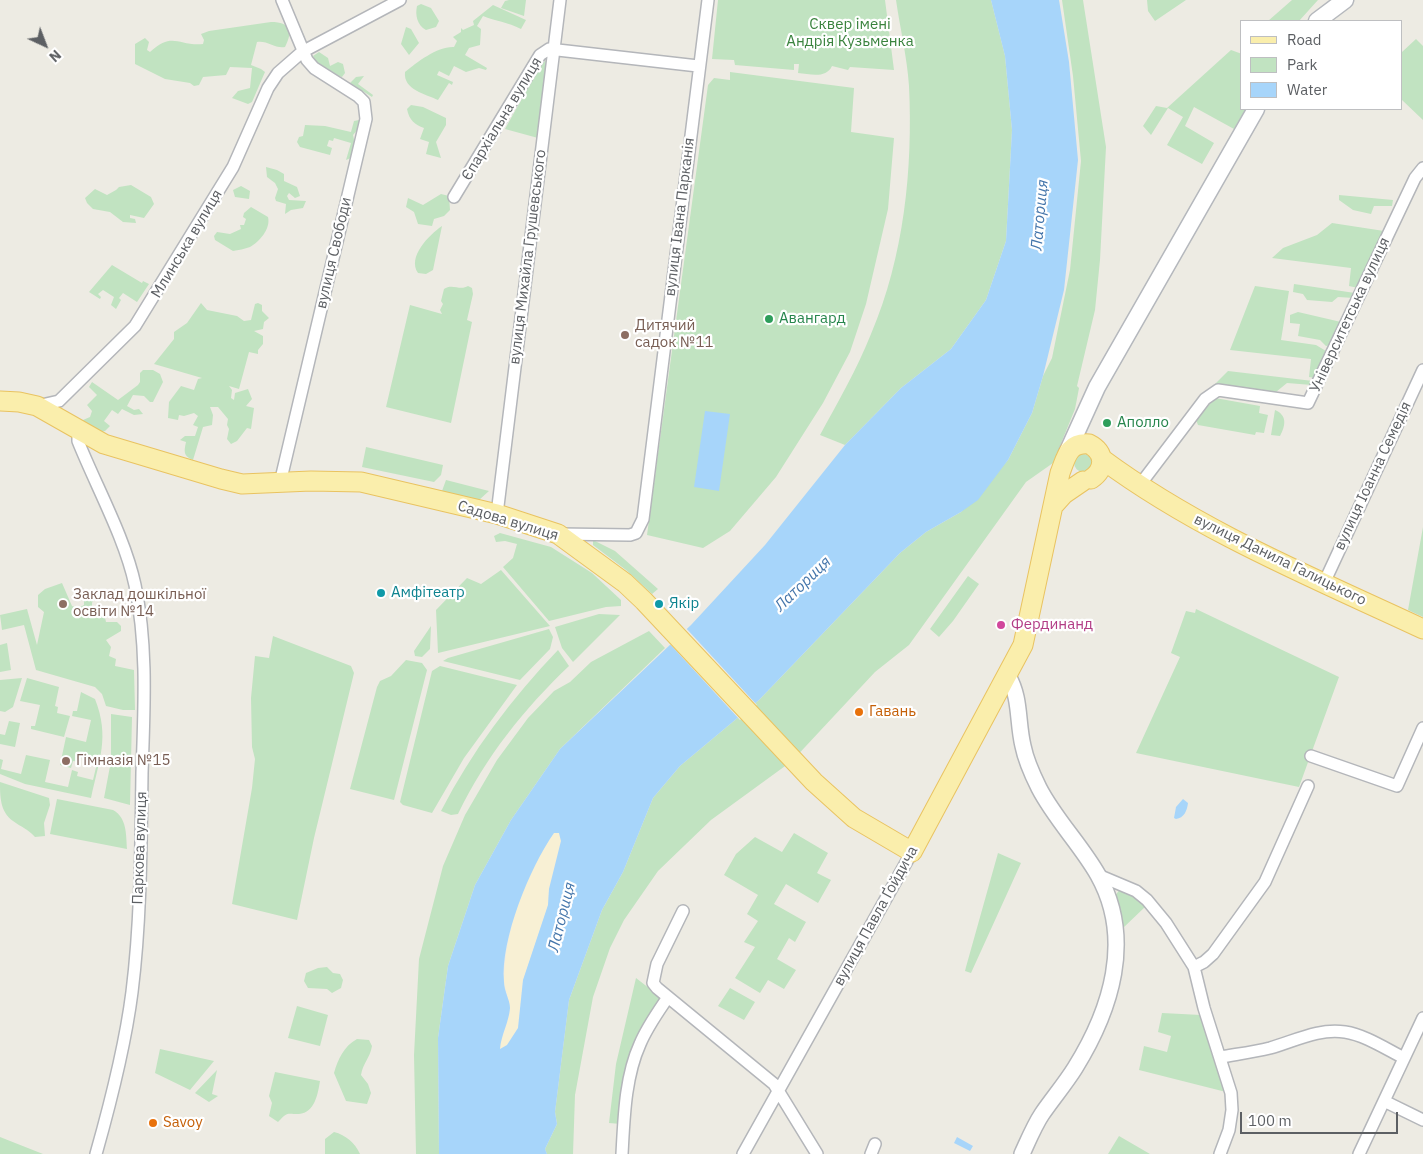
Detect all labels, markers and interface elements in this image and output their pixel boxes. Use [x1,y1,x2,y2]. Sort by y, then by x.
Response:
park label: Сквер імені Андрія Кузьменка [786,16,914,51]
north arrow [20,20,70,70]
legend [1240,20,1403,110]
text: Road [1287,30,1322,49]
text: N [45,46,65,66]
street label: Єпархіальна вулиця [458,54,546,184]
text: Park [1287,55,1317,74]
text: Water [1287,80,1327,99]
street label: вулиця Івана Парканія [661,137,699,297]
street label: вулиця Михайла Грушевського [506,148,550,366]
water label: Латориця [1027,179,1053,251]
street label: Млинська вулиця [148,187,226,301]
street label: вулиця Свободи [312,195,356,311]
street label: Університетська вулиця [1306,235,1394,395]
place label: Авангард [779,310,846,328]
marker: Авангард [763,313,775,325]
place label: Дитячий садок №11 [635,317,713,352]
marker: Дитячий садок №11 [619,329,631,341]
street label: вулиця Іоанна Семедія [1331,399,1415,553]
place label: Аполло [1117,414,1169,432]
marker: Аполло [1101,417,1113,429]
street label: Садова вулиця [455,497,561,545]
street label: вулиця Данила Галицького [1191,510,1369,610]
water label: Латориця [771,552,835,616]
place label: Амфітеатр [391,584,465,602]
place label: Заклад дошкільної освіти №14 [73,586,206,621]
marker: Амфітеатр [375,587,387,599]
place label: Якір [669,595,699,613]
marker: Заклад дошкільної освіти №14 [57,598,69,610]
marker: Якір [653,598,665,610]
place label: Фердинанд [1011,616,1093,634]
marker: Фердинанд [995,619,1007,631]
place label: Гавань [869,703,916,721]
marker: Гавань [853,706,865,718]
place label: Гімназія №15 [76,752,170,770]
marker: Гімназія №15 [60,755,72,767]
street label: Паркова вулиця [129,791,151,905]
street label: вулиця Павла Ґойдича [830,843,922,989]
water label: Латориця [544,880,580,954]
scale bar [1243,1102,1400,1134]
text: 100 m [1248,1111,1292,1130]
place label: Savoy [163,1114,203,1132]
marker: Savoy [147,1117,159,1129]

